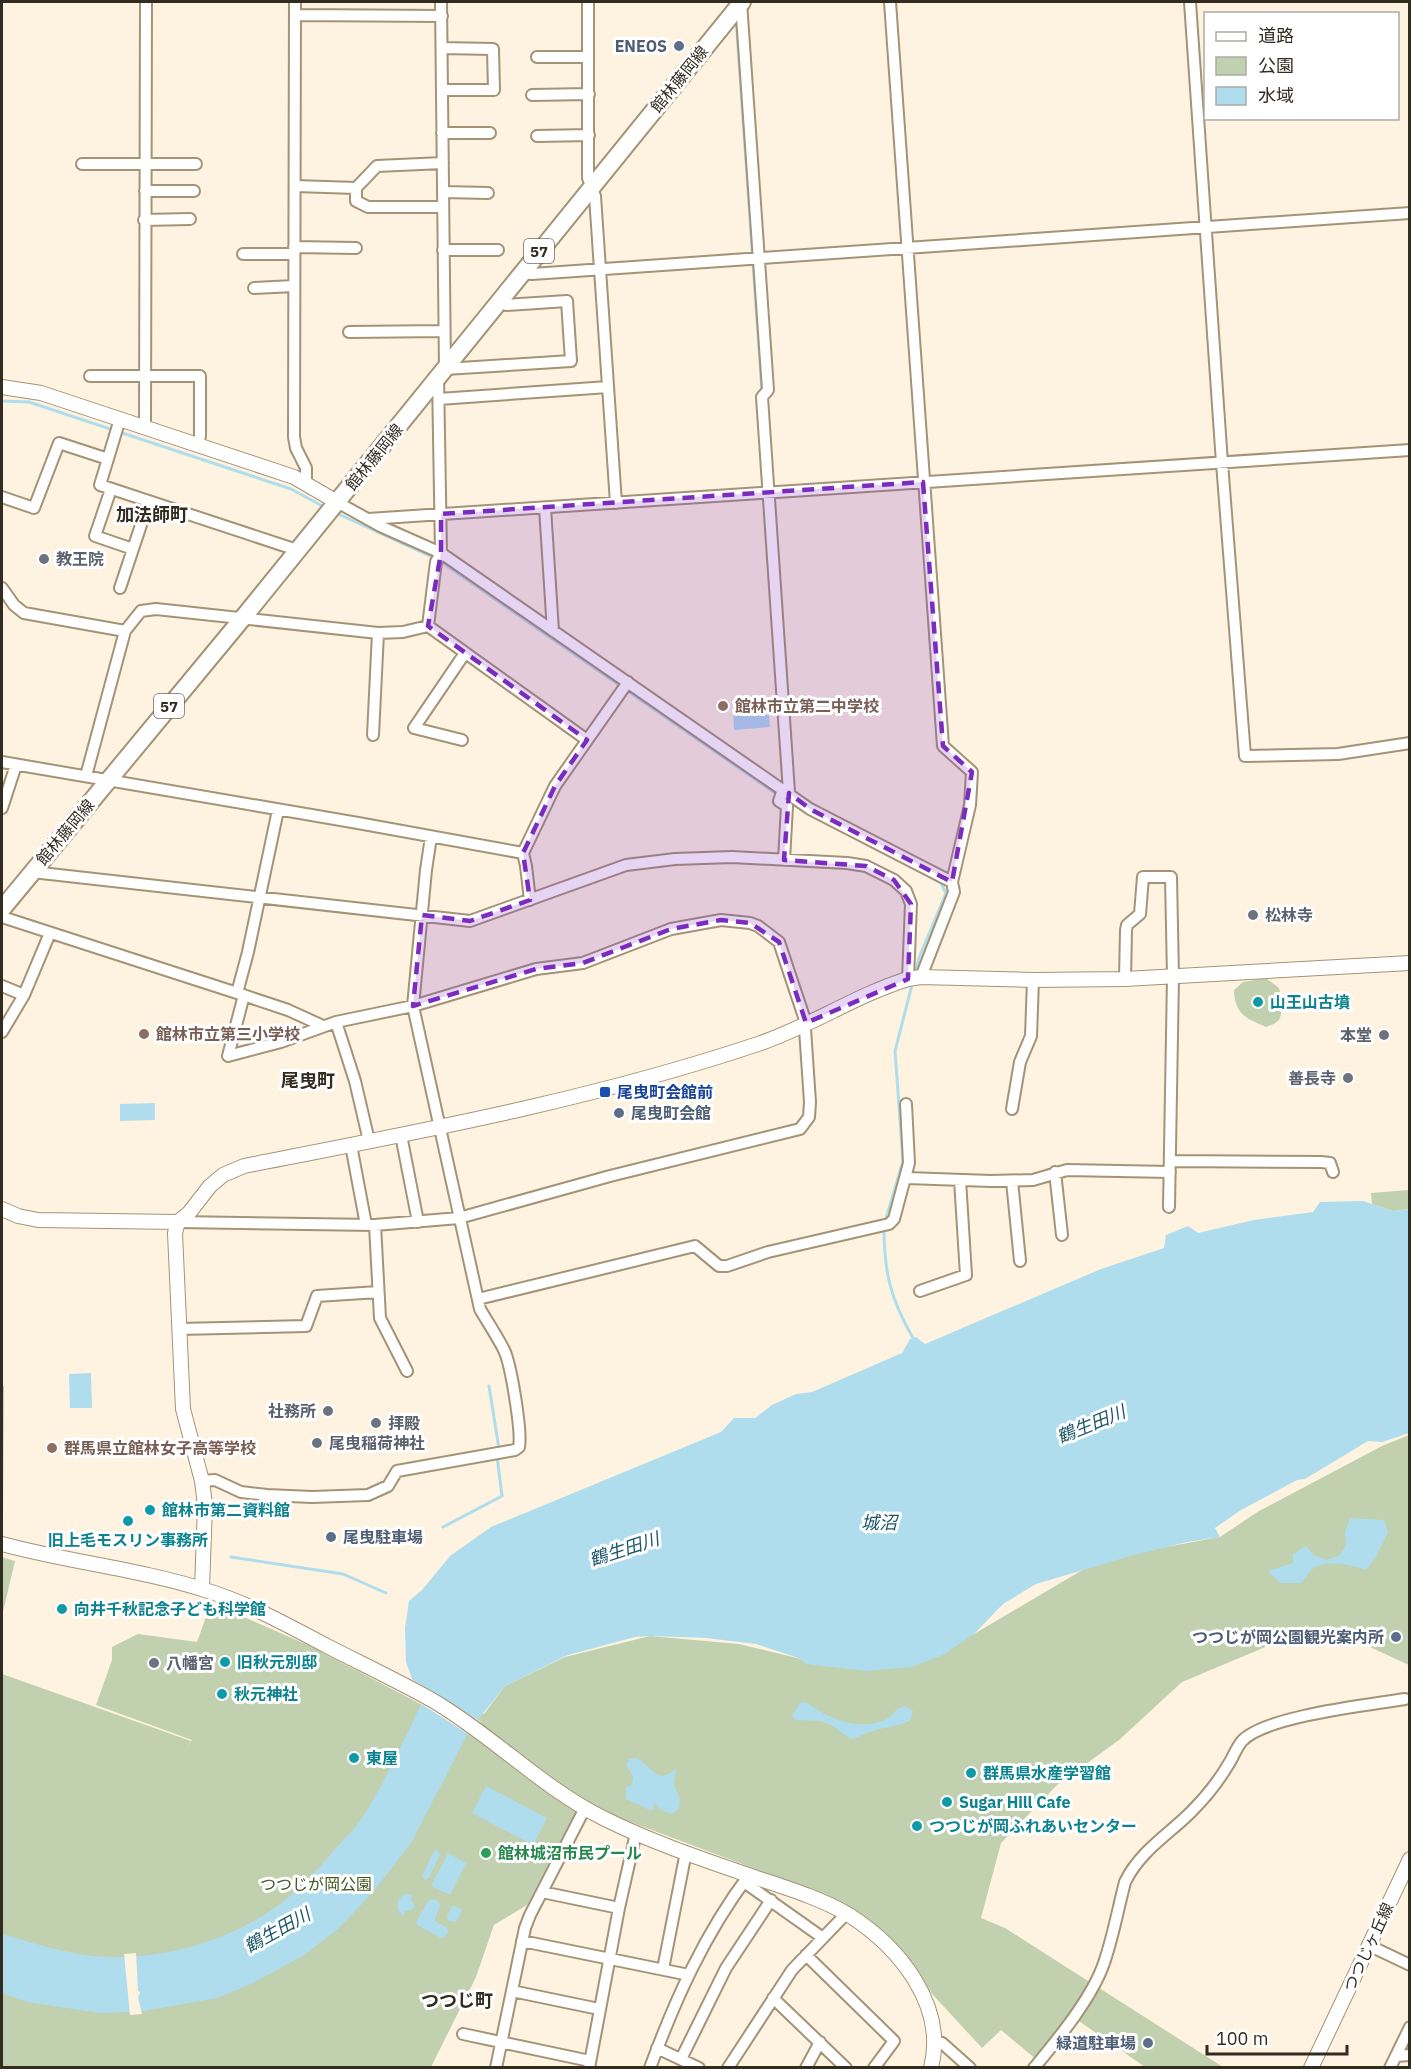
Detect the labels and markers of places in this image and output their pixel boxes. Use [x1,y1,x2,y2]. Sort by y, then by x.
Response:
place label: ENEOS [615,36,667,56]
marker: ENEOS [672,39,686,53]
place label: 教王院 [56,549,104,569]
marker: 教王院 [37,552,51,566]
place label: 館林市立第二中学校 [735,696,879,716]
marker: 館林市立第二中学校 [716,699,730,713]
place label: 松林寺 [1265,905,1313,925]
marker: 松林寺 [1246,908,1260,922]
place label: 山王山古墳 [1270,992,1350,1012]
marker: 山王山古墳 [1251,995,1265,1009]
place label: 館林市立第三小学校 [156,1024,300,1044]
place label: 本堂 [1340,1025,1372,1045]
marker: 館林市立第三小学校 [137,1027,151,1041]
marker: 本堂 [1377,1028,1391,1042]
place label: 善長寺 [1288,1068,1336,1088]
marker: 善長寺 [1341,1071,1355,1085]
place label: 尾曳町会館前 [617,1082,713,1102]
marker: 尾曳町会館前 [598,1085,612,1099]
place label: 尾曳町会館 [631,1103,711,1123]
marker: 尾曳町会館 [612,1106,626,1120]
place label: 社務所 [268,1401,316,1421]
marker: 社務所 [321,1404,335,1418]
place label: 拝殿 [388,1413,420,1433]
marker: 拝殿 [369,1416,383,1430]
place label: 尾曳稲荷神社 [329,1433,425,1453]
marker: 尾曳稲荷神社 [310,1436,324,1450]
place label: 群馬県立館林女子高等学校 [64,1438,256,1458]
marker: 群馬県立館林女子高等学校 [45,1441,59,1455]
place label: 館林市第二資料館 [162,1500,290,1520]
marker: 館林市第二資料館 [143,1503,157,1517]
marker: 旧上毛モスリン事務所 [121,1514,135,1528]
place label: 尾曳駐車場 [343,1527,423,1547]
place label: 旧上毛モスリン事務所 [48,1530,208,1550]
marker: 尾曳駐車場 [324,1530,338,1544]
place label: 向井千秋記念子ども科学館 [74,1599,266,1619]
marker: 向井千秋記念子ども科学館 [55,1602,69,1616]
place label: つつじが岡公園観光案内所 [1192,1627,1384,1647]
marker: つつじが岡公園観光案内所 [1389,1630,1403,1644]
place label: 旧秋元別邸 [237,1652,317,1672]
place label: 八幡宮 [166,1653,214,1673]
marker: 旧秋元別邸 [218,1655,232,1669]
marker: 八幡宮 [147,1656,161,1670]
place label: 秋元神社 [234,1684,298,1704]
marker: 秋元神社 [215,1687,229,1701]
place label: 東屋 [366,1748,398,1768]
marker: 東屋 [347,1751,361,1765]
place label: 群馬県水産学習館 [983,1763,1111,1783]
marker: 群馬県水産学習館 [964,1766,978,1780]
place label: Sugar Hill Cafe [959,1792,1070,1812]
marker: Sugar Hill Cafe [940,1795,954,1809]
place label: つつじが岡ふれあいセンター [929,1816,1137,1836]
marker: つつじが岡ふれあいセンター [910,1819,924,1833]
place label: 館林城沼市民プール [498,1843,642,1863]
marker: 館林城沼市民プール [479,1846,493,1860]
place label: 緑道駐車場 [1056,2033,1136,2053]
marker: 緑道駐車場 [1141,2036,1155,2050]

